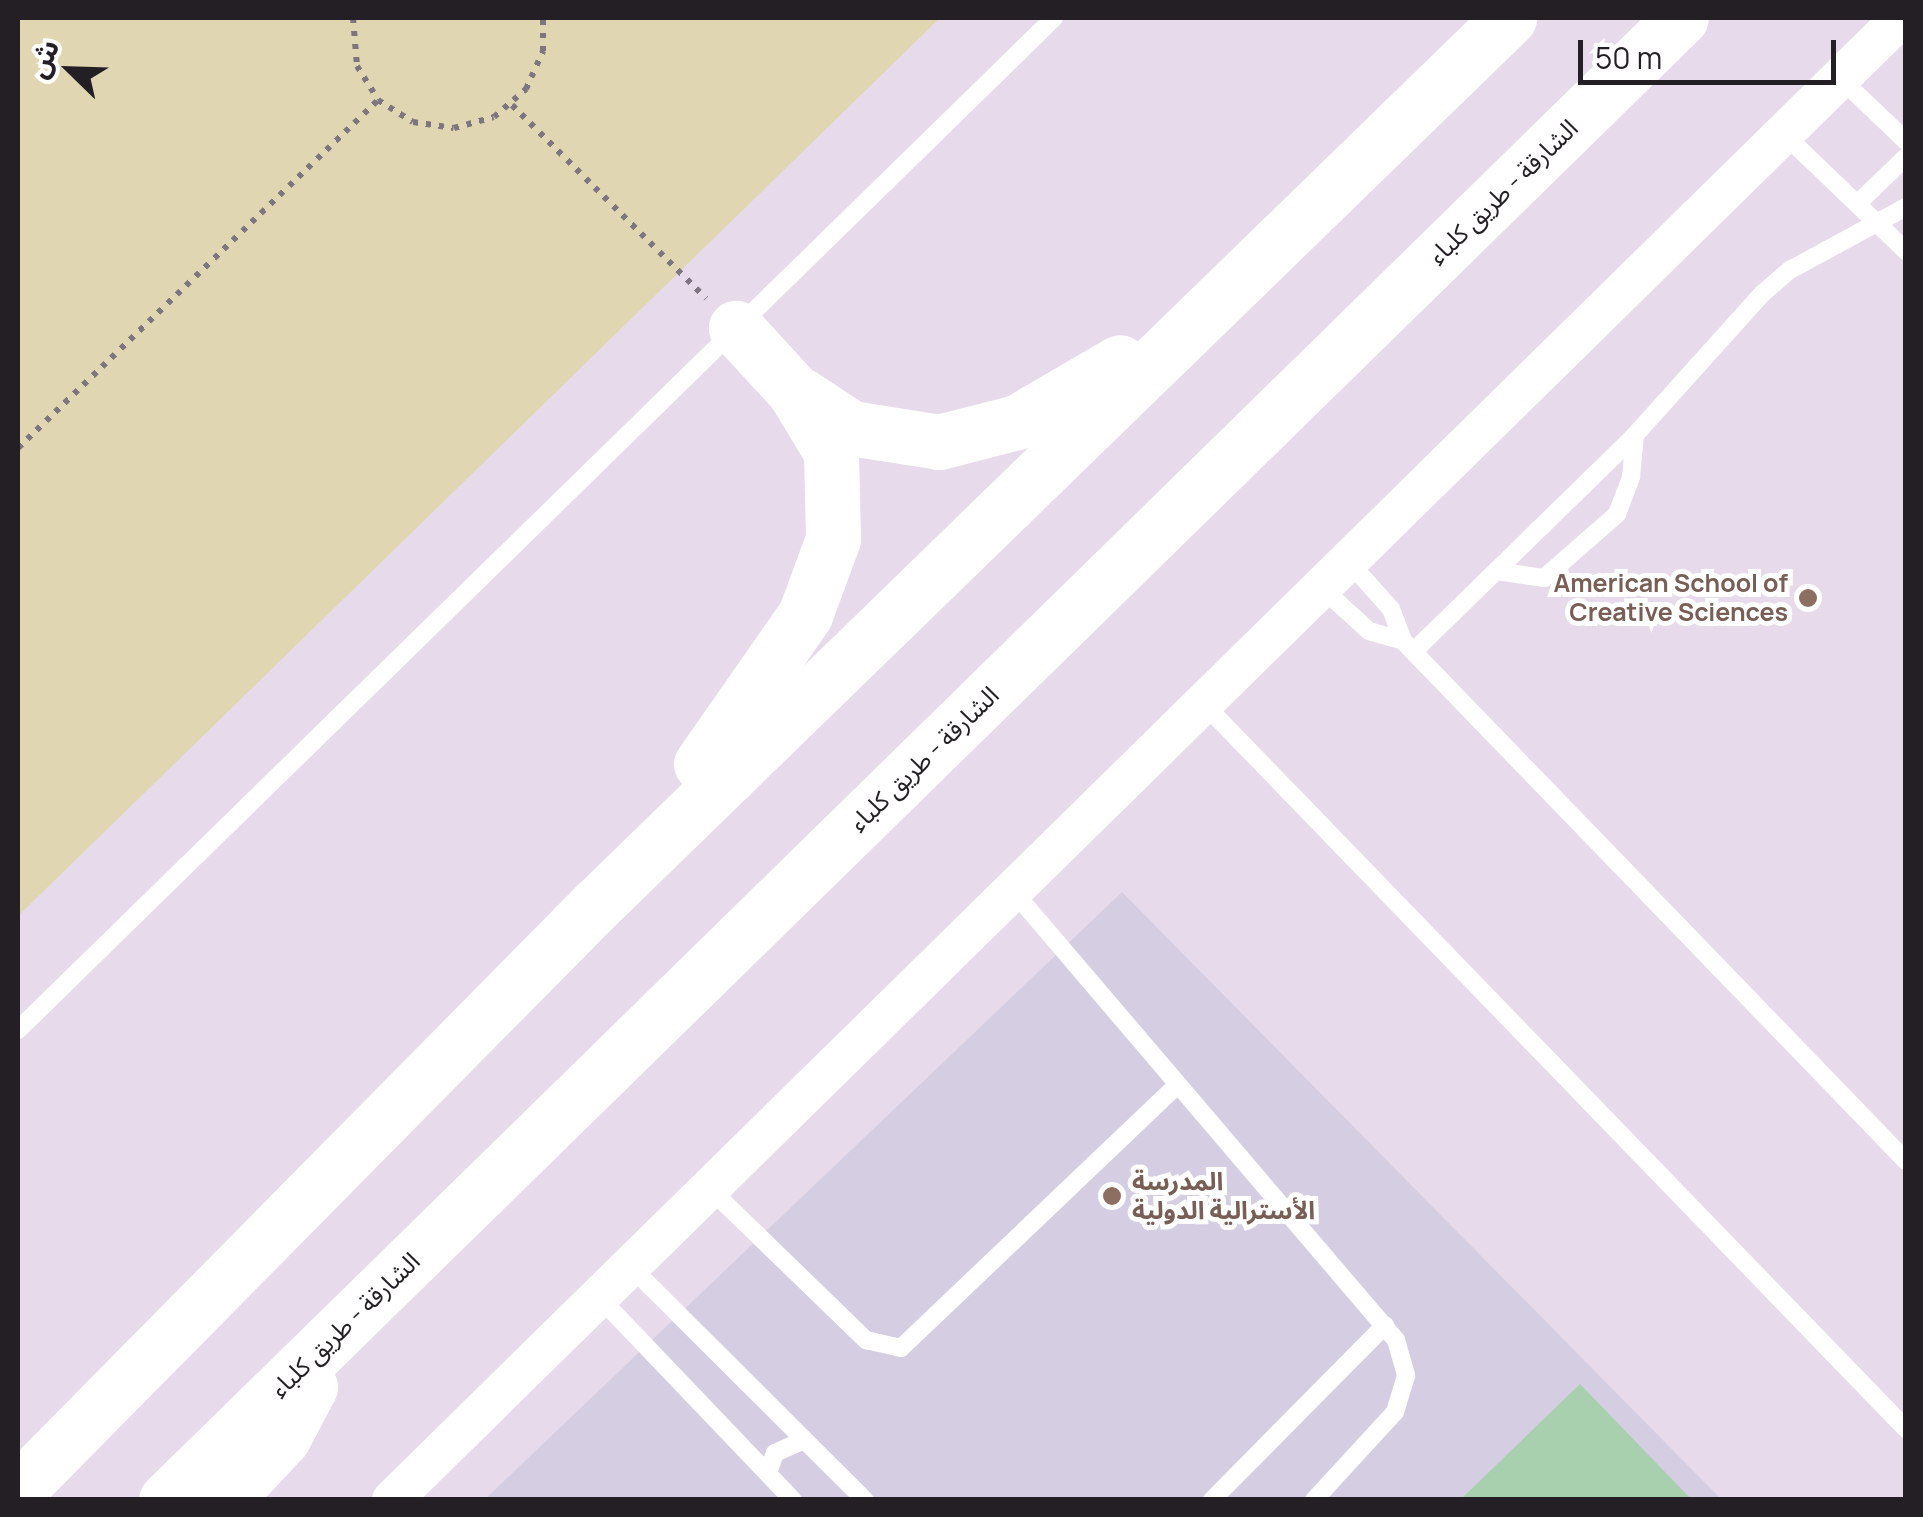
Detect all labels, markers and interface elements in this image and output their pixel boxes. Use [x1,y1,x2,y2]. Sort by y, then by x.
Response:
north arrow [20,20,120,120]
scale bar [1583,20,1840,82]
text: ش [17,33,67,83]
text: 50 m [1595,37,1662,78]
street label: الشارقة - طريق كلباء [1422,113,1584,271]
place label: American School of Creative Sciences [1553,569,1788,628]
marker: American School of Creative Sciences [1797,587,1819,609]
street label: الشارقة - طريق كلباء [843,680,1005,838]
place label: المدرسة الأسترالية الدولية [1132,1167,1315,1226]
marker: المدرسة الأسترالية الدولية [1101,1185,1123,1207]
street label: الشارقة - طريق كلباء [264,1246,426,1404]

